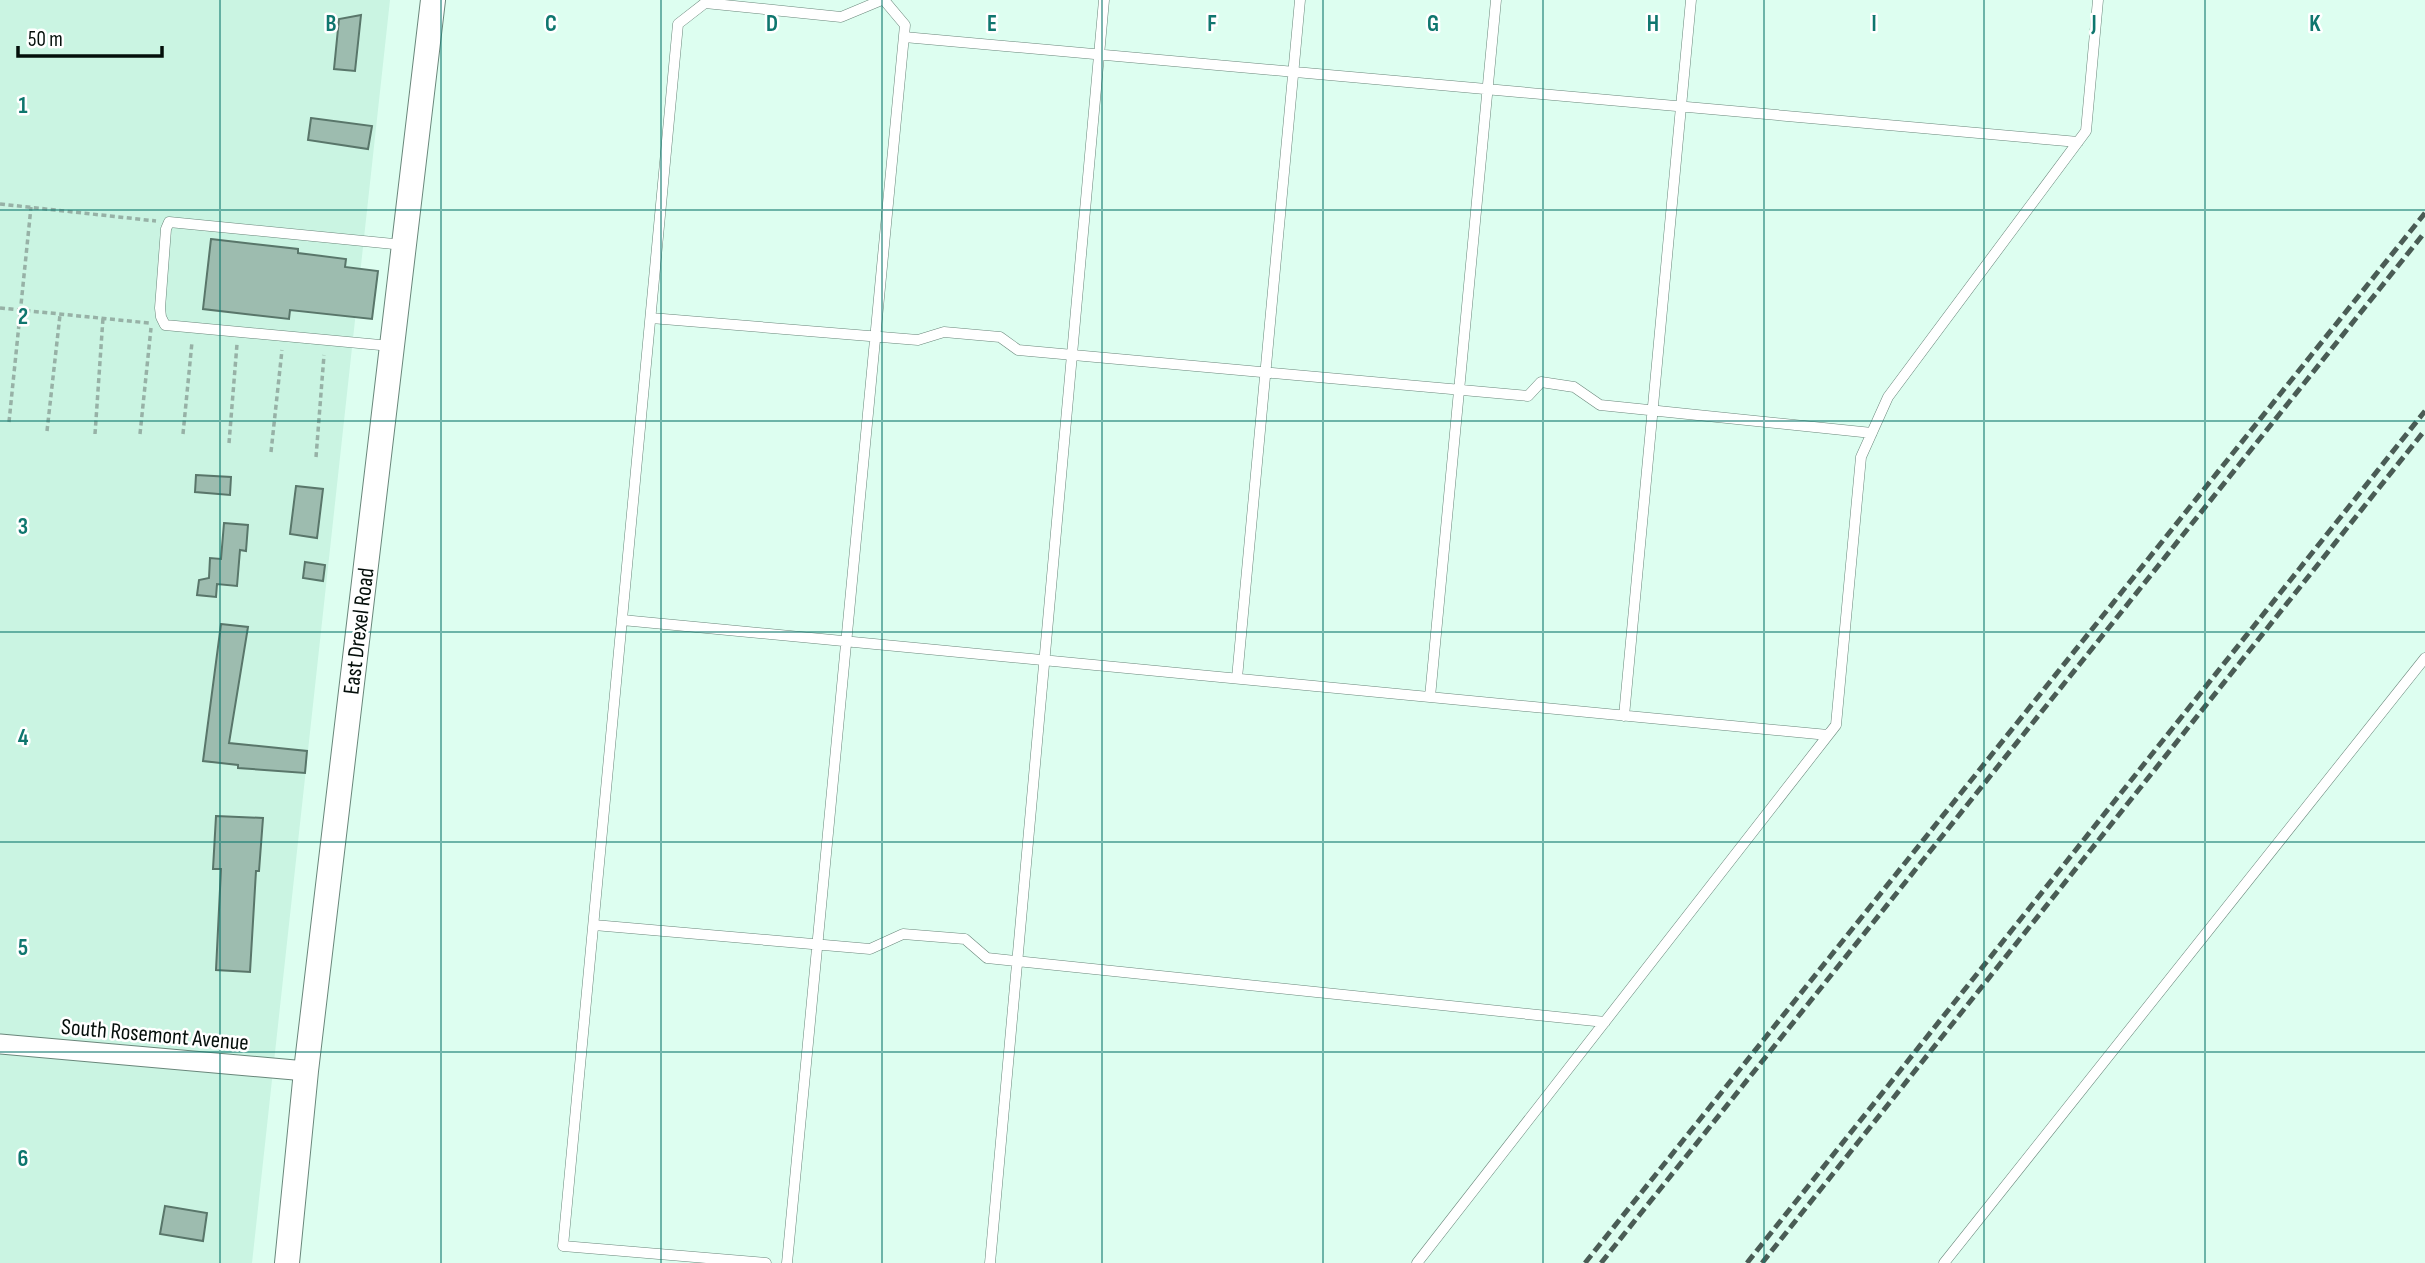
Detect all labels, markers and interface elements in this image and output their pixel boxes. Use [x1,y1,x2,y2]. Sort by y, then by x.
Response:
text: B [326,10,337,38]
text: C [545,10,557,38]
text: D [766,10,778,38]
text: E [987,10,997,38]
text: F [1207,10,1217,38]
text: G [1427,10,1439,38]
text: H [1647,10,1659,38]
text: I [1871,10,1877,38]
text: J [2090,10,2097,38]
text: K [2309,10,2321,38]
scale bar [18,14,161,58]
text: 50 m [28,27,63,52]
text: 1 [18,92,28,120]
text: 2 [18,303,28,331]
text: 3 [18,513,28,541]
street label: East Drexel Road [337,566,381,696]
text: 4 [18,724,29,752]
text: 5 [18,934,28,962]
street label: South Rosemont Avenue [60,1013,250,1057]
text: 6 [18,1145,28,1173]

